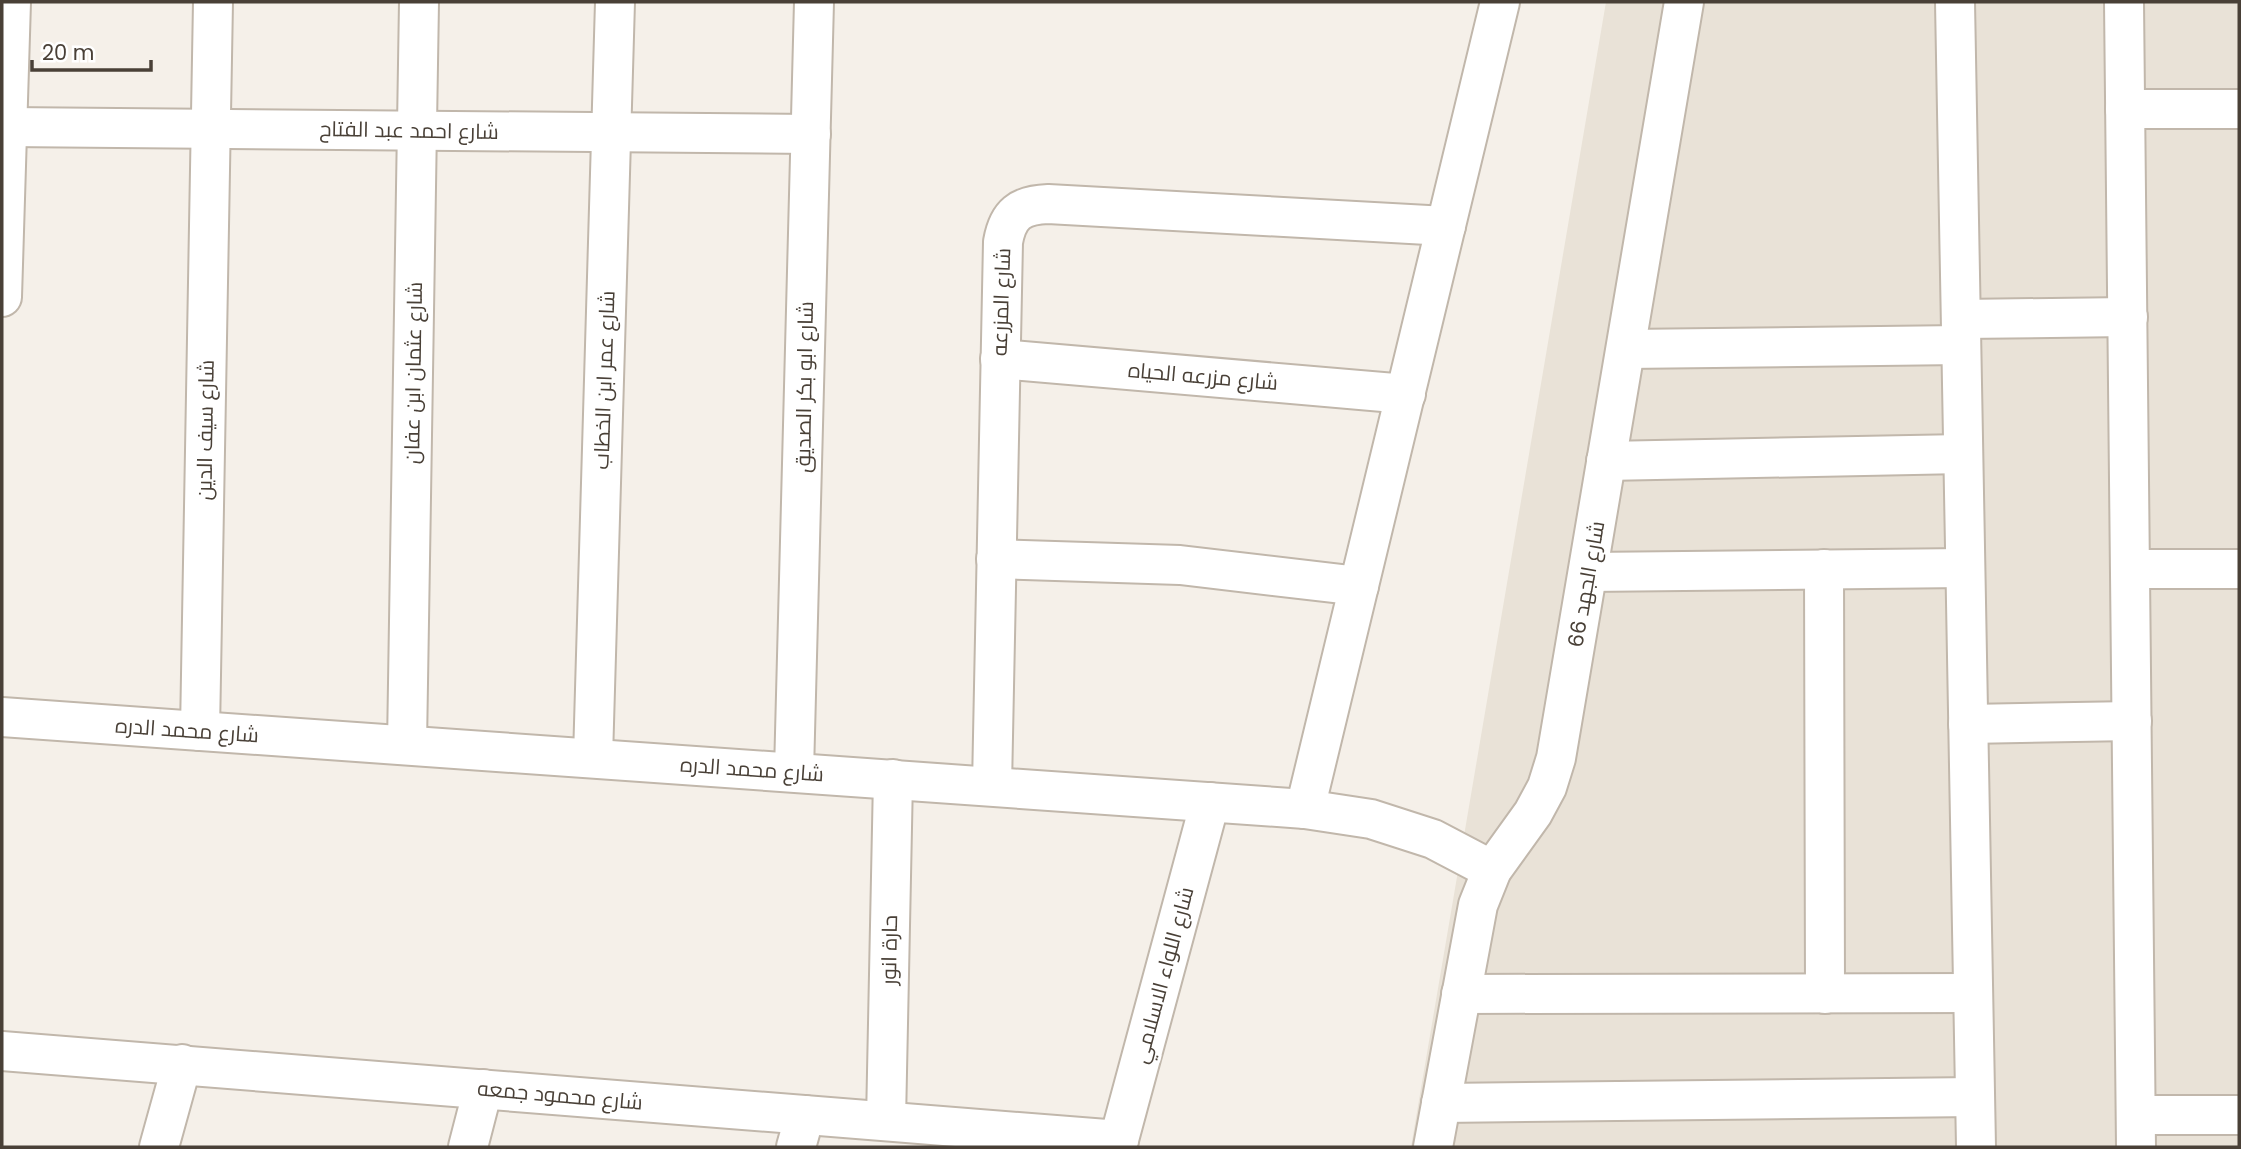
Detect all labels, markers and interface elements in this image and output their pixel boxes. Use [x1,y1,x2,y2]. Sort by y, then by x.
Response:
scale bar [32,28,150,72]
text: 20 m [42,38,95,67]
street label: شارع احمد عبد الفتاح [319,114,499,146]
street label: شارع المزرعه [985,247,1017,357]
street label: شارع عثمان ابن عفان [397,282,429,464]
street label: شارع عمر ابن الخطاب [586,290,622,470]
street label: شارع ابو بكر الصديق [788,301,820,473]
street label: شارع مزرعه الحياه [1127,355,1279,397]
street label: شارع سيف الدين [189,359,221,501]
street label: شارع الجهد 66 [1561,519,1611,649]
street label: شارع محمد الدره [114,711,260,749]
street label: شارع محمد الدره [679,750,825,788]
street label: شارع اللواء الاسلامي [1125,884,1202,1067]
street label: حارة انور [874,915,904,986]
street label: شارع محمود جمعه [476,1073,644,1117]

